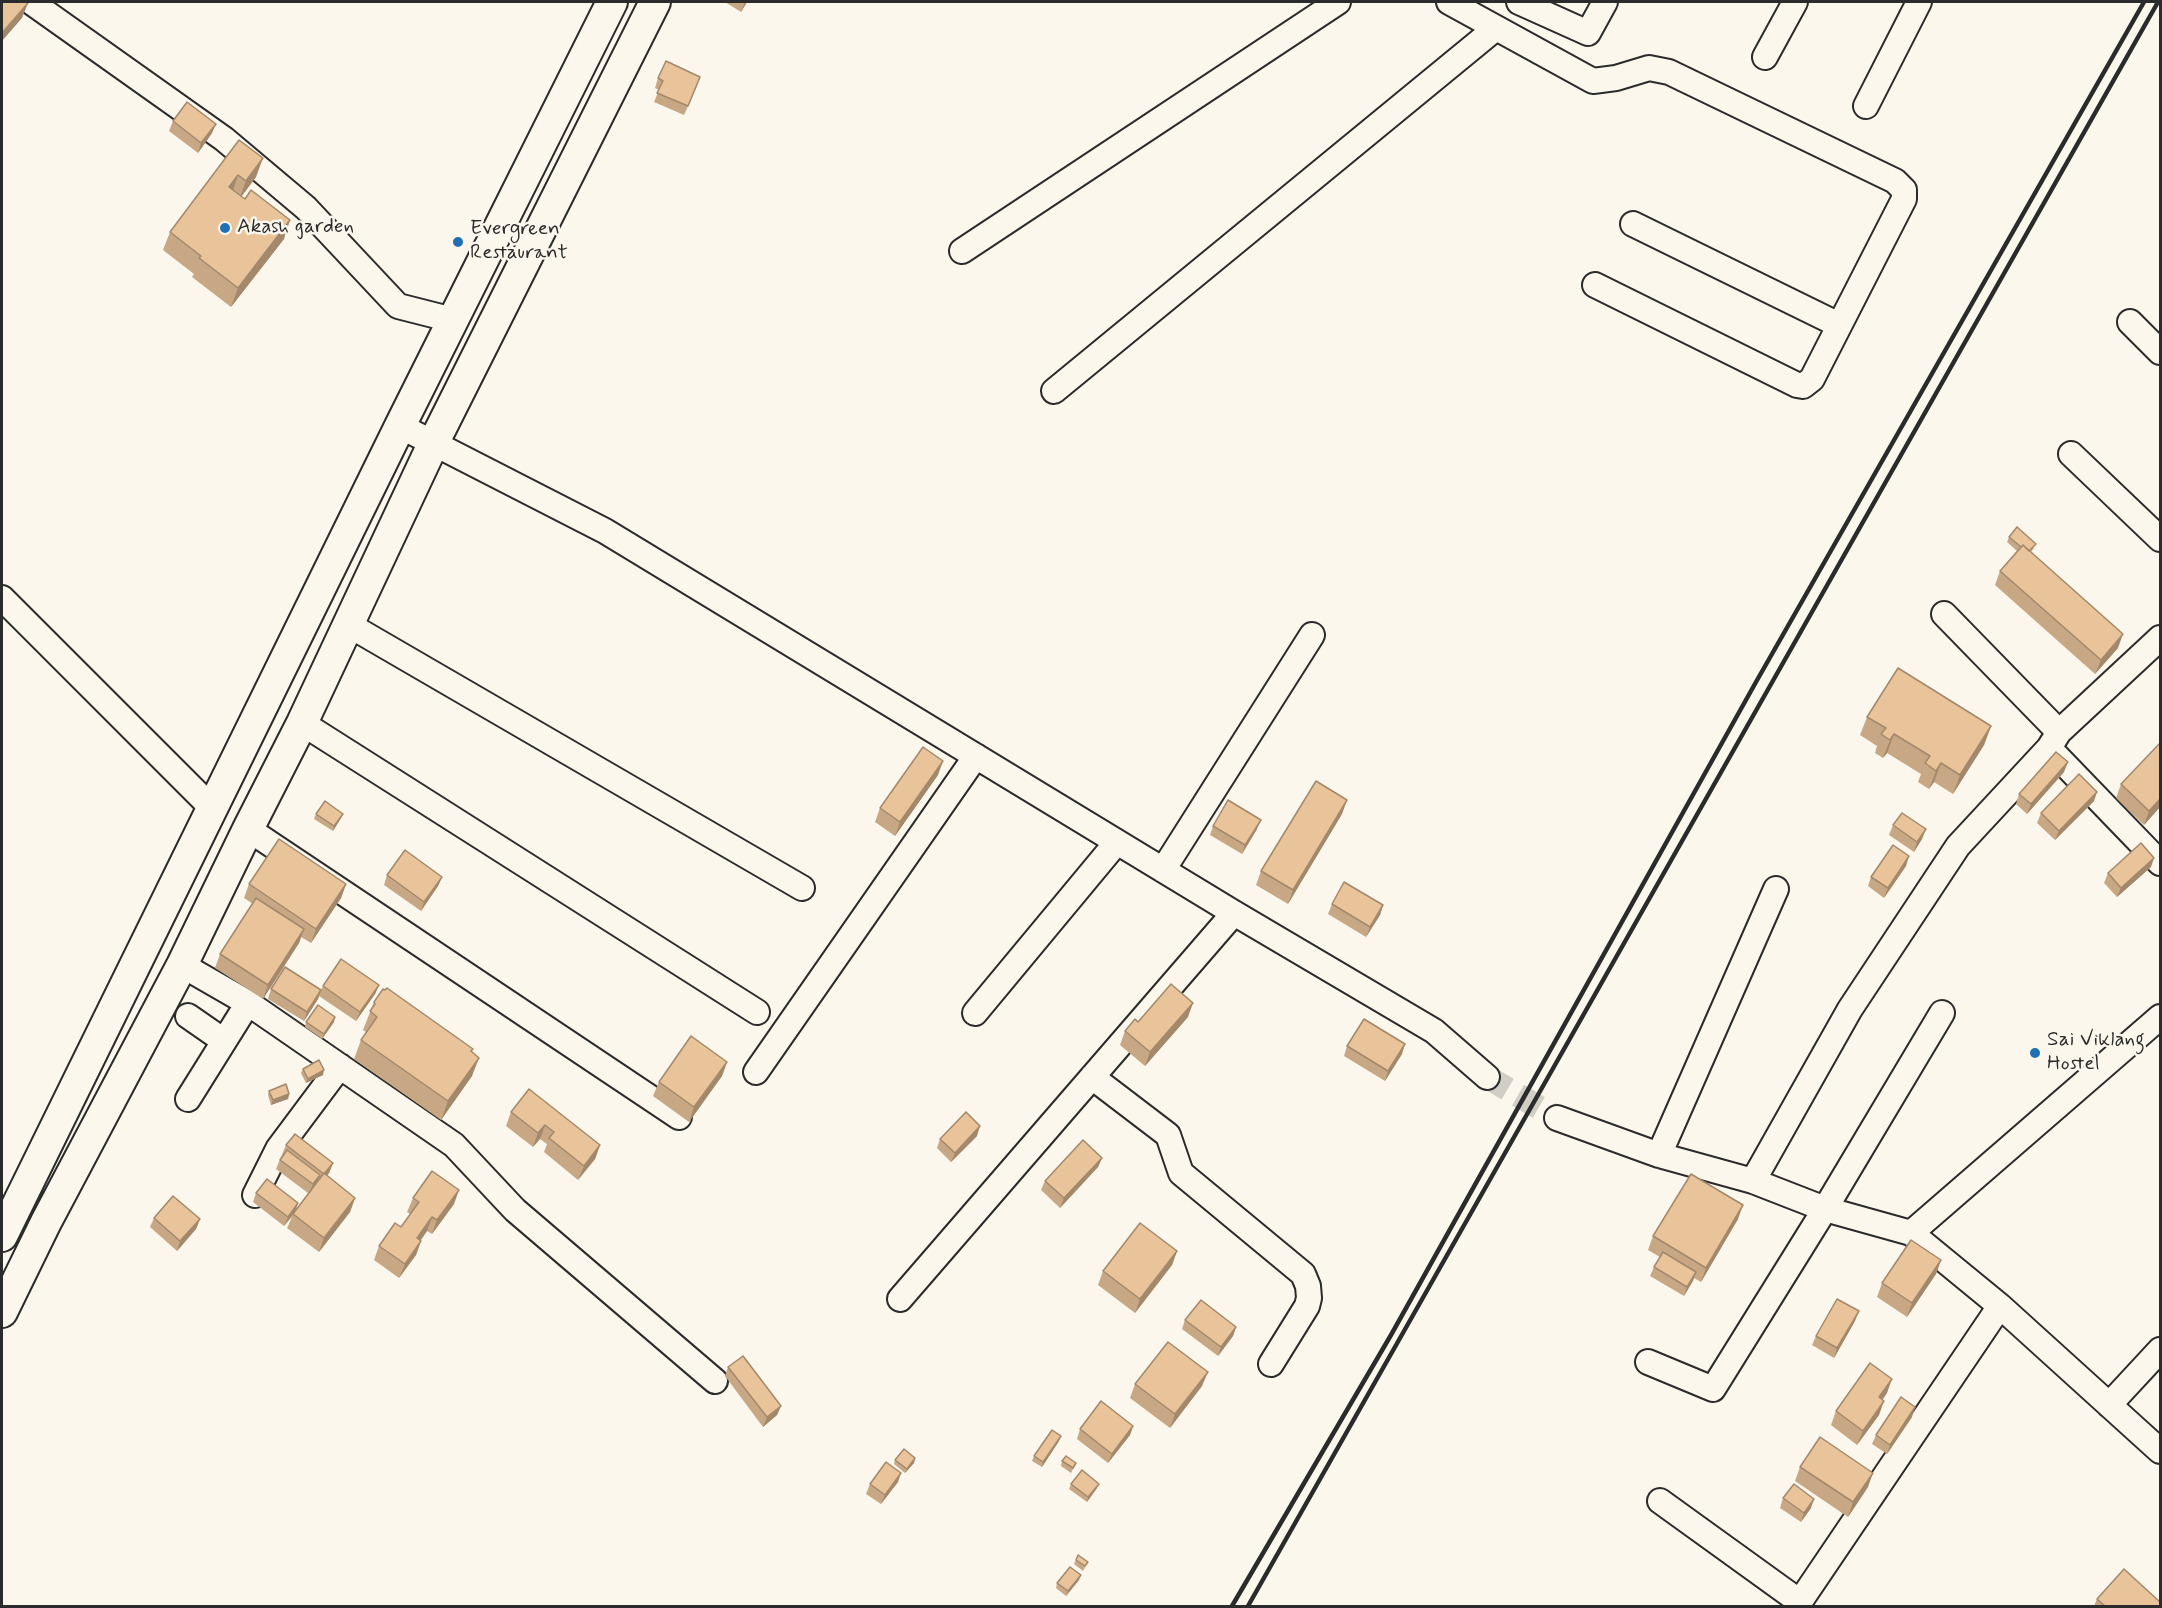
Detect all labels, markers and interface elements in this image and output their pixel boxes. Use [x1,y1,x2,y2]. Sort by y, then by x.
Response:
place label: Akash garden [237,215,354,241]
place label: Evergreen Restaurant [470,217,568,267]
marker: Akash garden [218,221,232,235]
marker: Evergreen Restaurant [451,235,465,249]
place label: Sai Viklang Hostel [2047,1028,2145,1078]
marker: Sai Viklang Hostel [2028,1046,2042,1060]

